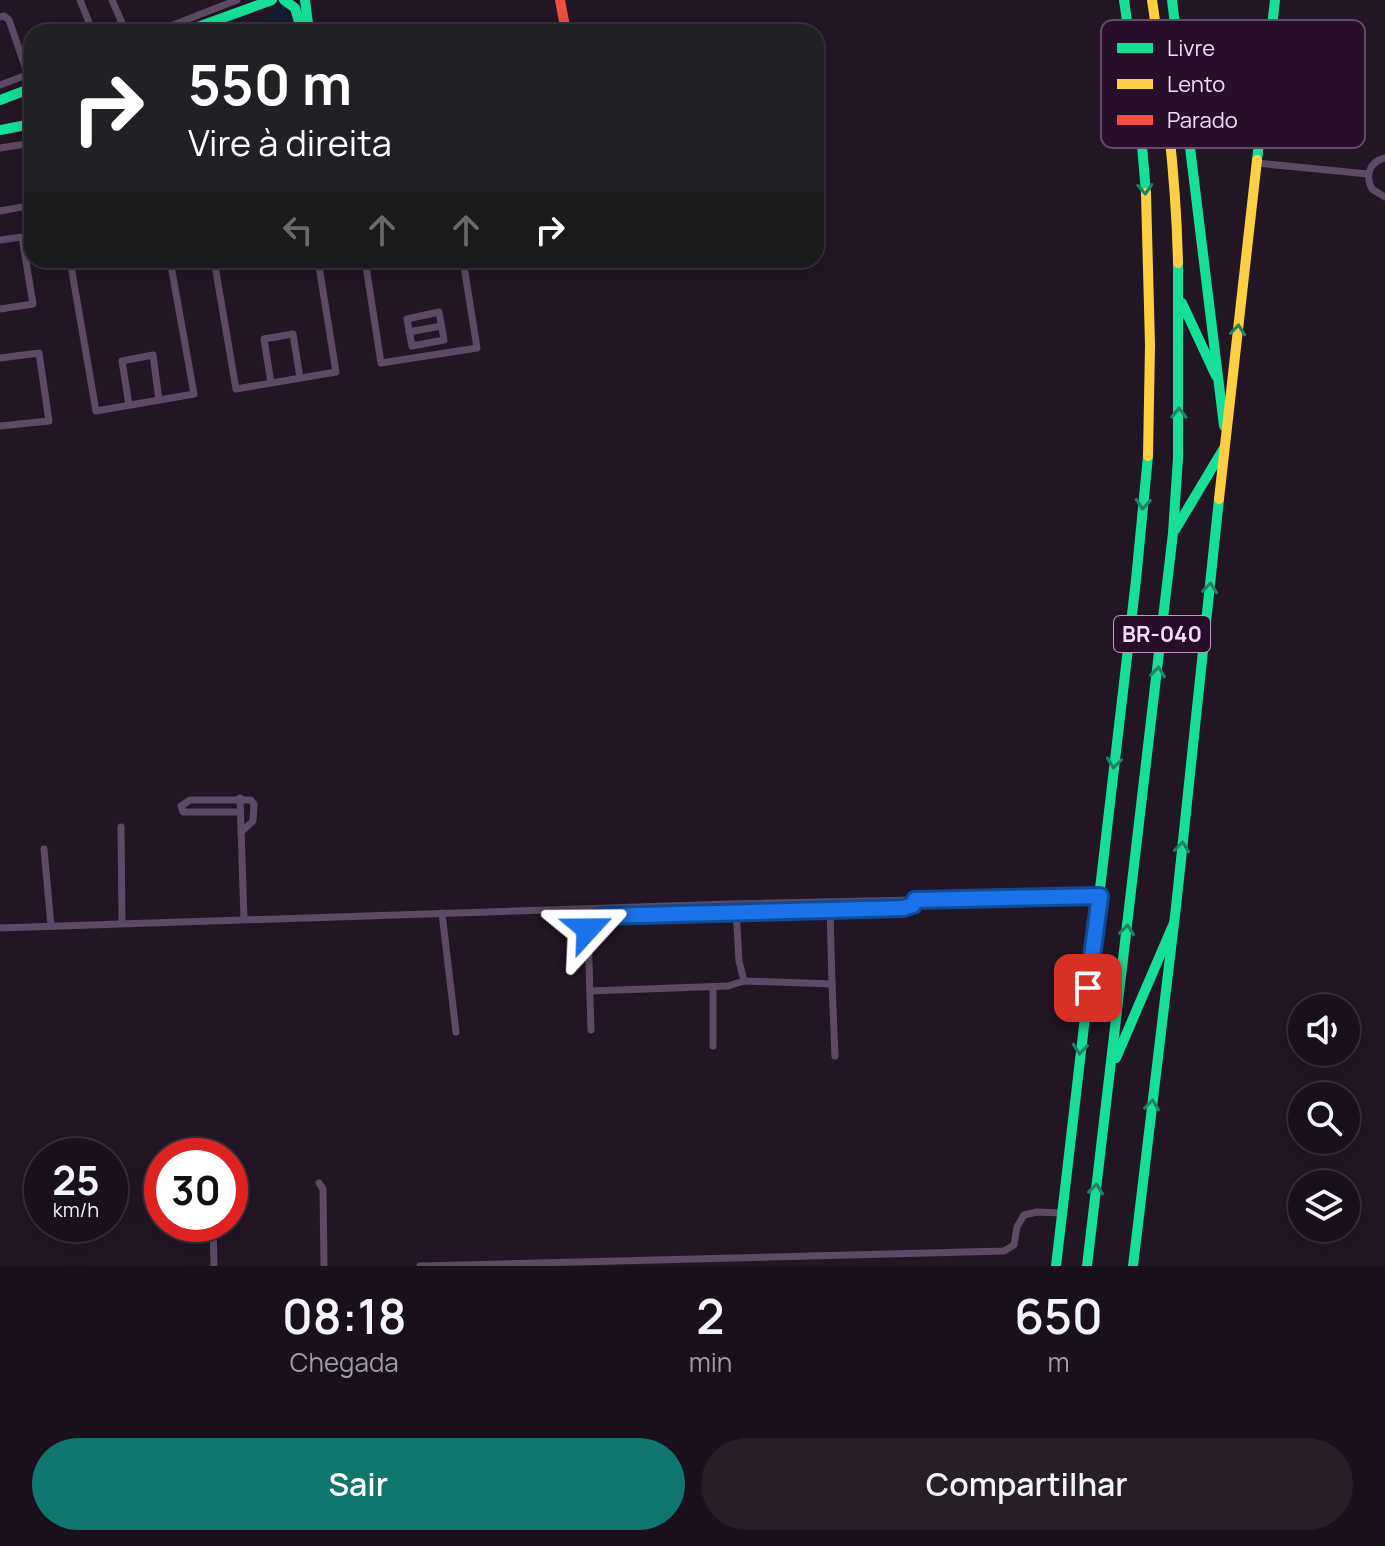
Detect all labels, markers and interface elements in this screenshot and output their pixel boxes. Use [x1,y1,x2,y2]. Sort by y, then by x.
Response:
legend [1101,20,1365,148]
text: Livre [1167,33,1215,63]
text: 550 m [188,45,352,122]
icon: right [56,56,160,160]
text: Lento [1167,69,1225,99]
text: Parado [1167,105,1238,135]
text: Vire à direita [188,118,392,167]
one-way arrow [1136,183,1153,196]
icon: left [276,208,320,252]
icon: ahead [360,208,404,252]
icon: ahead [444,208,488,252]
icon: right [528,208,572,252]
one-way arrow [1230,323,1247,336]
one-way arrow [1170,406,1188,419]
one-way arrow [1135,498,1152,511]
one-way arrow [1202,581,1219,594]
road number: BR-040 [1114,616,1210,652]
one-way arrow [1149,665,1166,678]
one-way arrow [1106,757,1123,770]
one-way arrow [1174,840,1191,853]
position arrow [546,887,630,971]
one-way arrow [1119,923,1136,936]
pin [1054,954,1122,1022]
icon: arrive [1066,966,1110,1010]
map controls [1288,994,1360,1242]
button: sound [1288,994,1360,1066]
one-way arrow [1072,1043,1089,1056]
button: search [1288,1082,1360,1154]
one-way arrow [1143,1098,1160,1112]
speed limit sign: 30 [144,1138,248,1242]
text: 25 [52,1152,100,1207]
button: layers [1288,1170,1360,1242]
one-way arrow [1088,1182,1105,1195]
text: km/h [53,1196,99,1223]
text: 08:18 [282,1283,407,1348]
text: 2 [696,1283,725,1348]
text: 650 [1014,1283,1103,1348]
text: Chegada [290,1344,399,1380]
text: min [689,1344,732,1380]
text: m [1048,1344,1070,1380]
button: Sair [32,1438,685,1530]
button: Compartilhar [701,1438,1353,1530]

